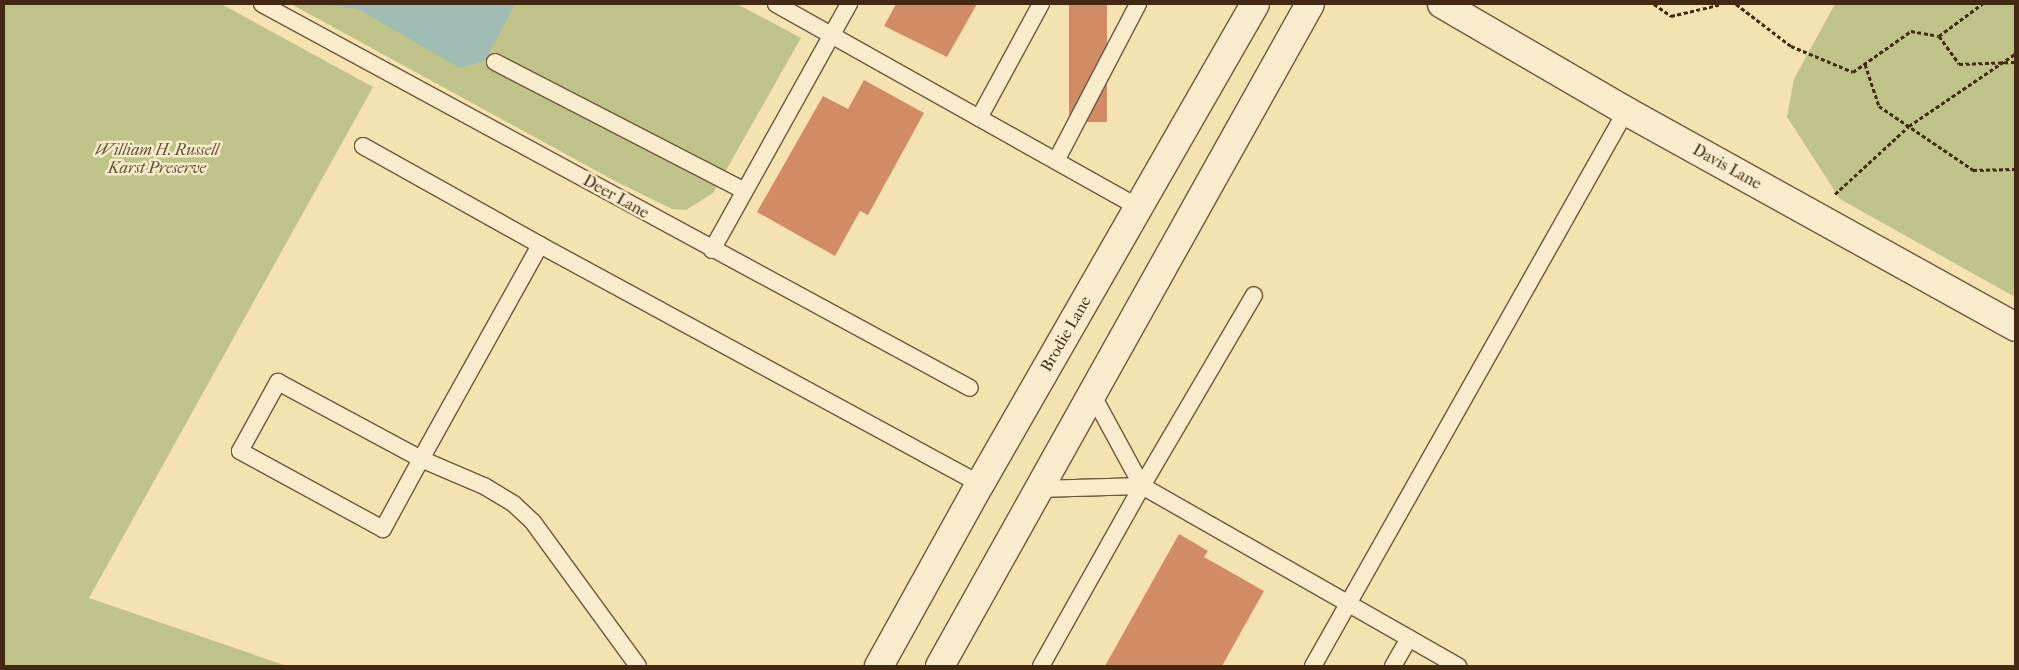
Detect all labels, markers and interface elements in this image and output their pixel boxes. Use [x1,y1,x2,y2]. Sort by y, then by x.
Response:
park label: William H. Russell Karst Preserve [95,140,219,178]
street label: Davis Lane [1689,140,1765,194]
street label: Deer Lane [580,171,652,223]
street label: Brodie Lane [1037,293,1095,375]

